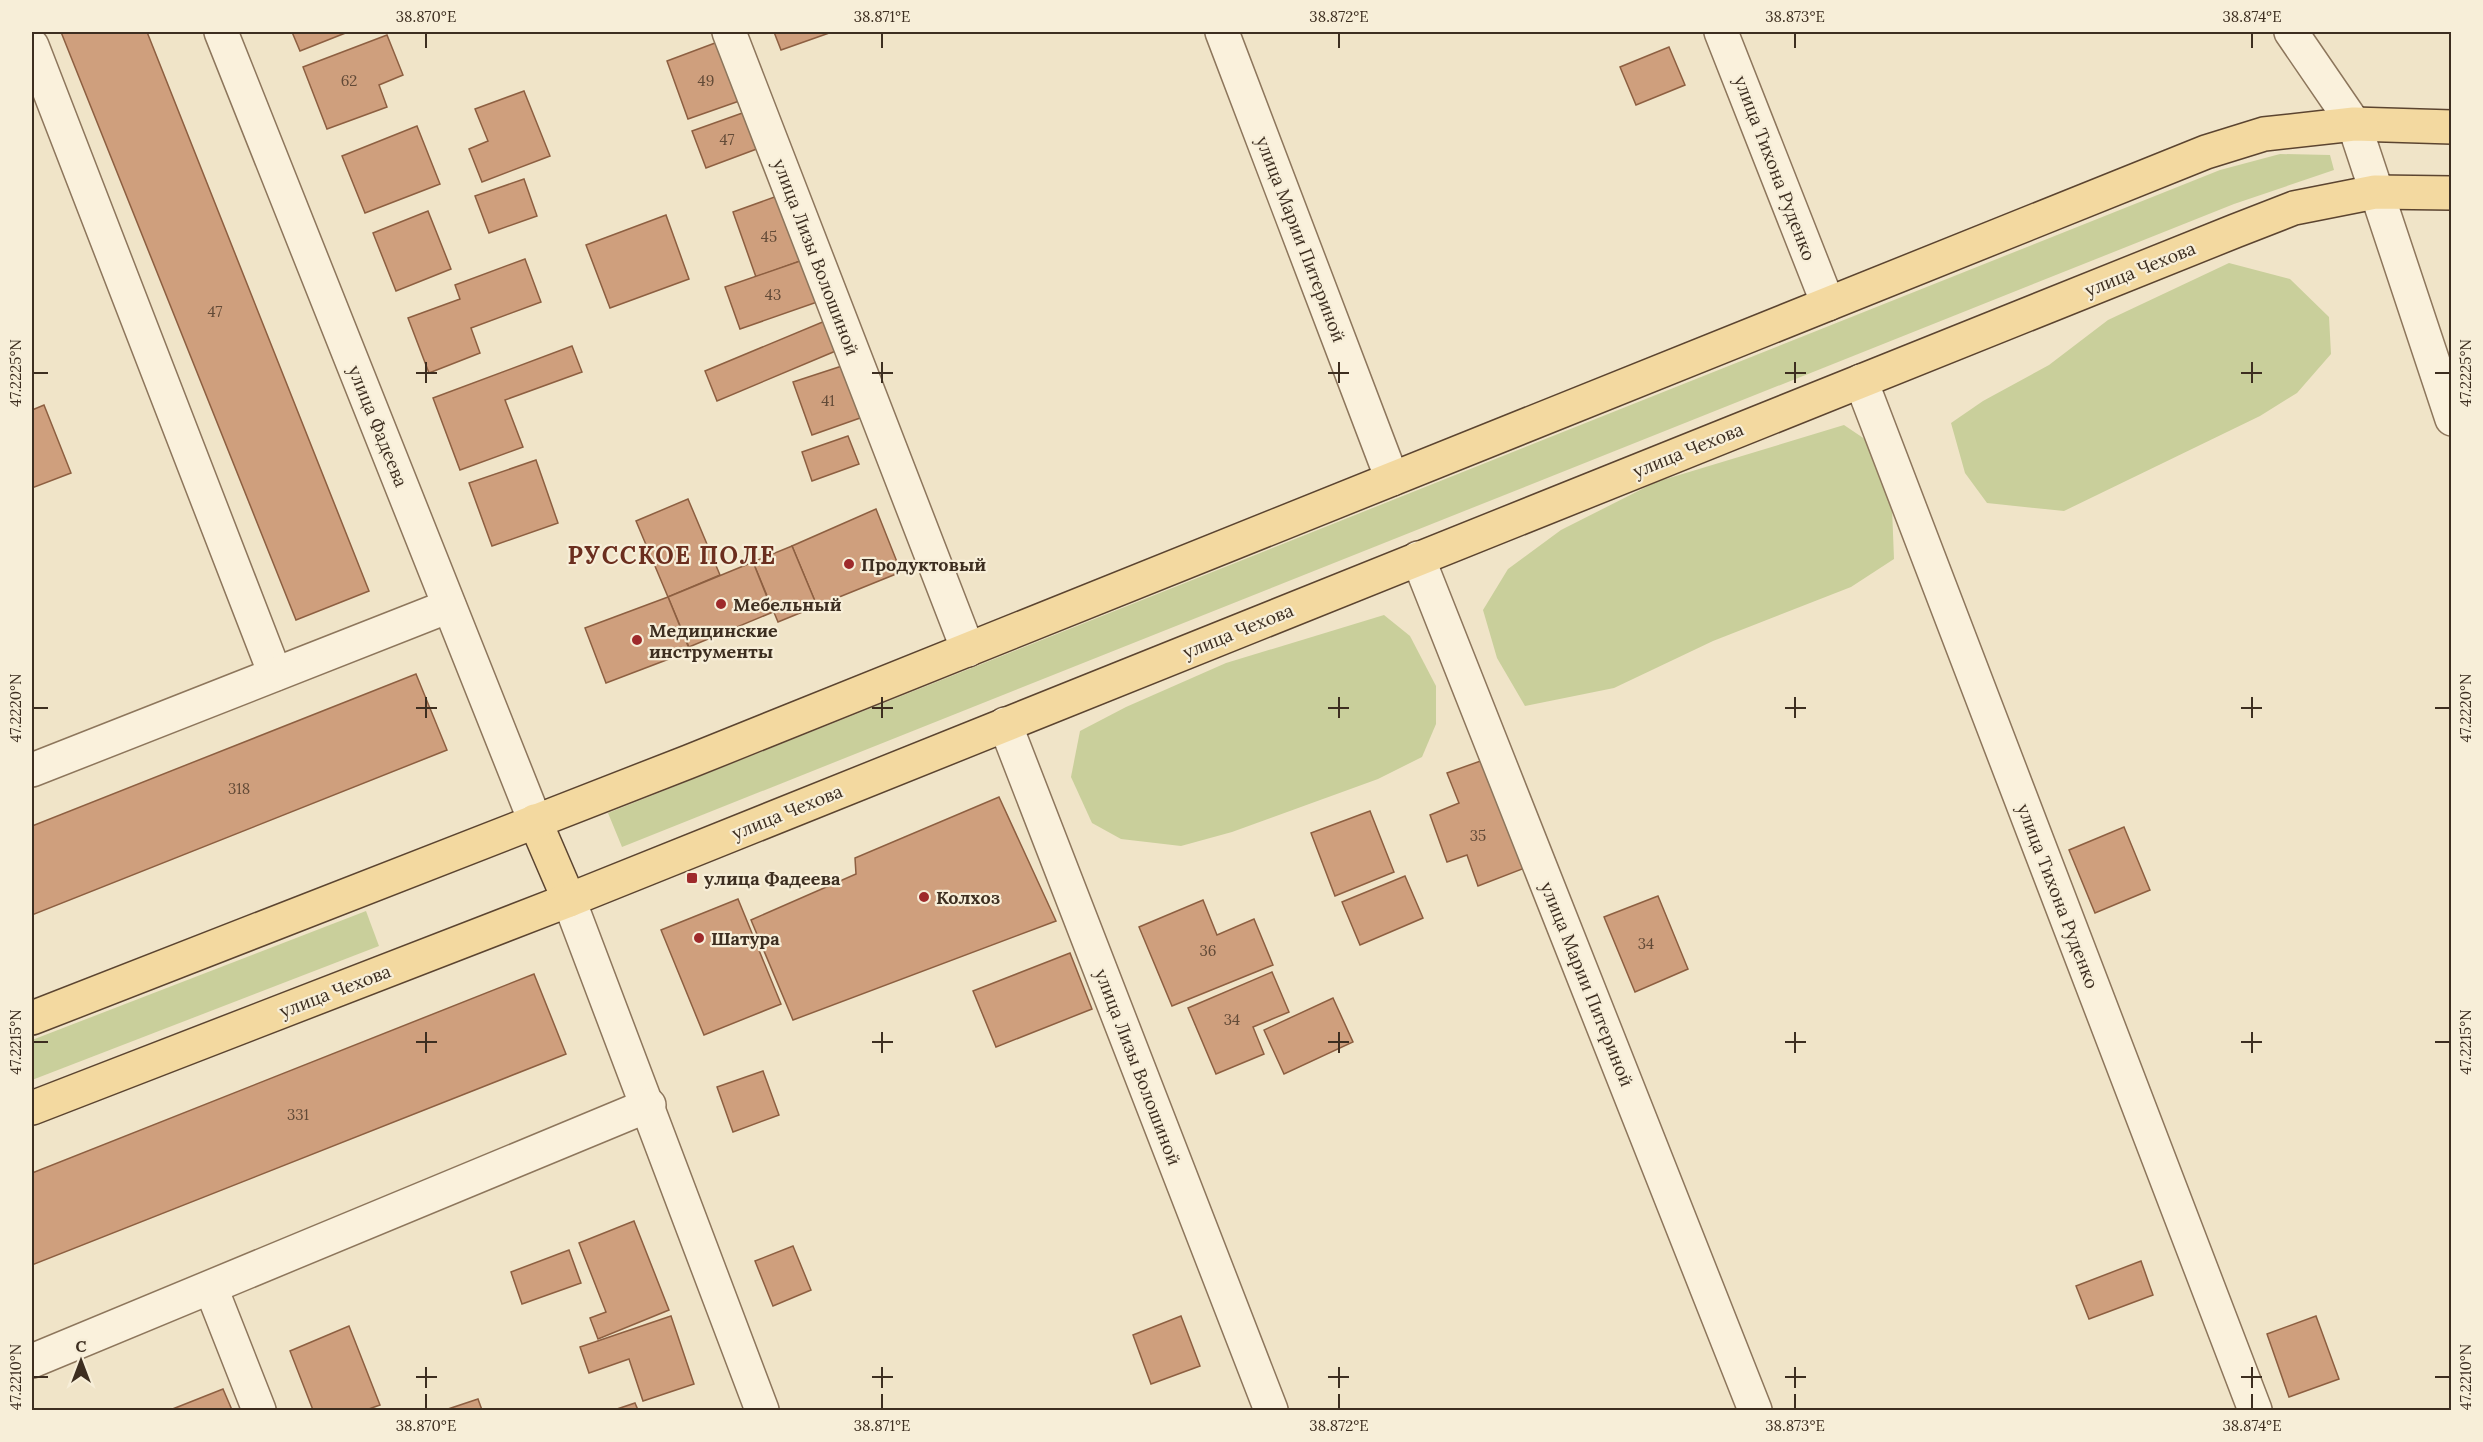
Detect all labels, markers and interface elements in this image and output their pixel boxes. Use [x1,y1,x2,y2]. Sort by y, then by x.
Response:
text: 38.870°E [396,7,456,26]
text: 38.871°E [854,7,910,26]
text: 38.872°E [1309,7,1369,26]
text: 38.873°E [1765,7,1825,26]
text: 38.874°E [2223,7,2281,26]
house number: 62 [341,71,357,90]
house number: 49 [698,71,714,90]
street label: улица Тихона Руденко [1729,72,1821,264]
house number: 47 [719,130,735,149]
street label: улица Марии Питериной [1251,133,1351,345]
street label: улица Лизы Волошиной [768,155,864,359]
house number: 45 [761,227,777,246]
street label: улица Чехова [2081,236,2199,302]
house number: 43 [765,285,781,304]
house number: 47 [207,302,223,321]
text: 47.2225°N [6,339,25,407]
text: 47.2225°N [2456,339,2475,407]
street label: улица Фадеева [343,362,413,490]
house number: 41 [821,391,835,410]
street label: улица Чехова [1629,417,1747,483]
district label: РУССКОЕ ПОЛЕ [568,540,776,571]
place label: Продуктовый [861,553,986,576]
marker: Продуктовый [842,557,856,571]
place label: Мебельный [733,593,842,616]
marker: Мебельный [714,597,728,611]
street label: улица Чехова [1179,598,1297,664]
place label: Медицинские инструменты [649,619,778,663]
marker: Медицинские инструменты [630,633,644,647]
text: 47.2220°N [6,673,25,743]
text: 47.2220°N [2456,673,2475,743]
house number: 318 [228,779,250,798]
street label: улица Чехова [728,779,846,845]
street label: улица Тихона Руденко [2012,800,2104,992]
house number: 35 [1470,826,1486,845]
place label: улица Фадеева [704,867,841,890]
marker: улица Фадеева [685,871,699,885]
street label: улица Марии Питериной [1535,878,1639,1090]
place label: Колхоз [936,886,1000,909]
marker: Колхоз [917,890,931,904]
place label: Шатура [711,927,780,950]
marker: Шатура [692,931,706,945]
house number: 34 [1638,934,1654,953]
house number: 36 [1199,941,1217,960]
street label: улица Чехова [276,959,394,1023]
street label: улица Лизы Волошиной [1090,965,1186,1169]
text: 47.2215°N [6,1009,25,1075]
text: 47.2215°N [2456,1009,2475,1075]
house number: 34 [1224,1010,1240,1029]
house number: 331 [287,1105,309,1124]
north arrow [51,1331,111,1391]
text: С [75,1336,87,1356]
text: 47.2210°N [6,1344,25,1410]
text: 47.2210°N [2456,1344,2475,1410]
text: 38.870°E [396,1416,456,1435]
text: 38.871°E [854,1416,910,1435]
text: 38.872°E [1309,1416,1369,1435]
text: 38.873°E [1765,1416,1825,1435]
text: 38.874°E [2223,1416,2281,1435]

